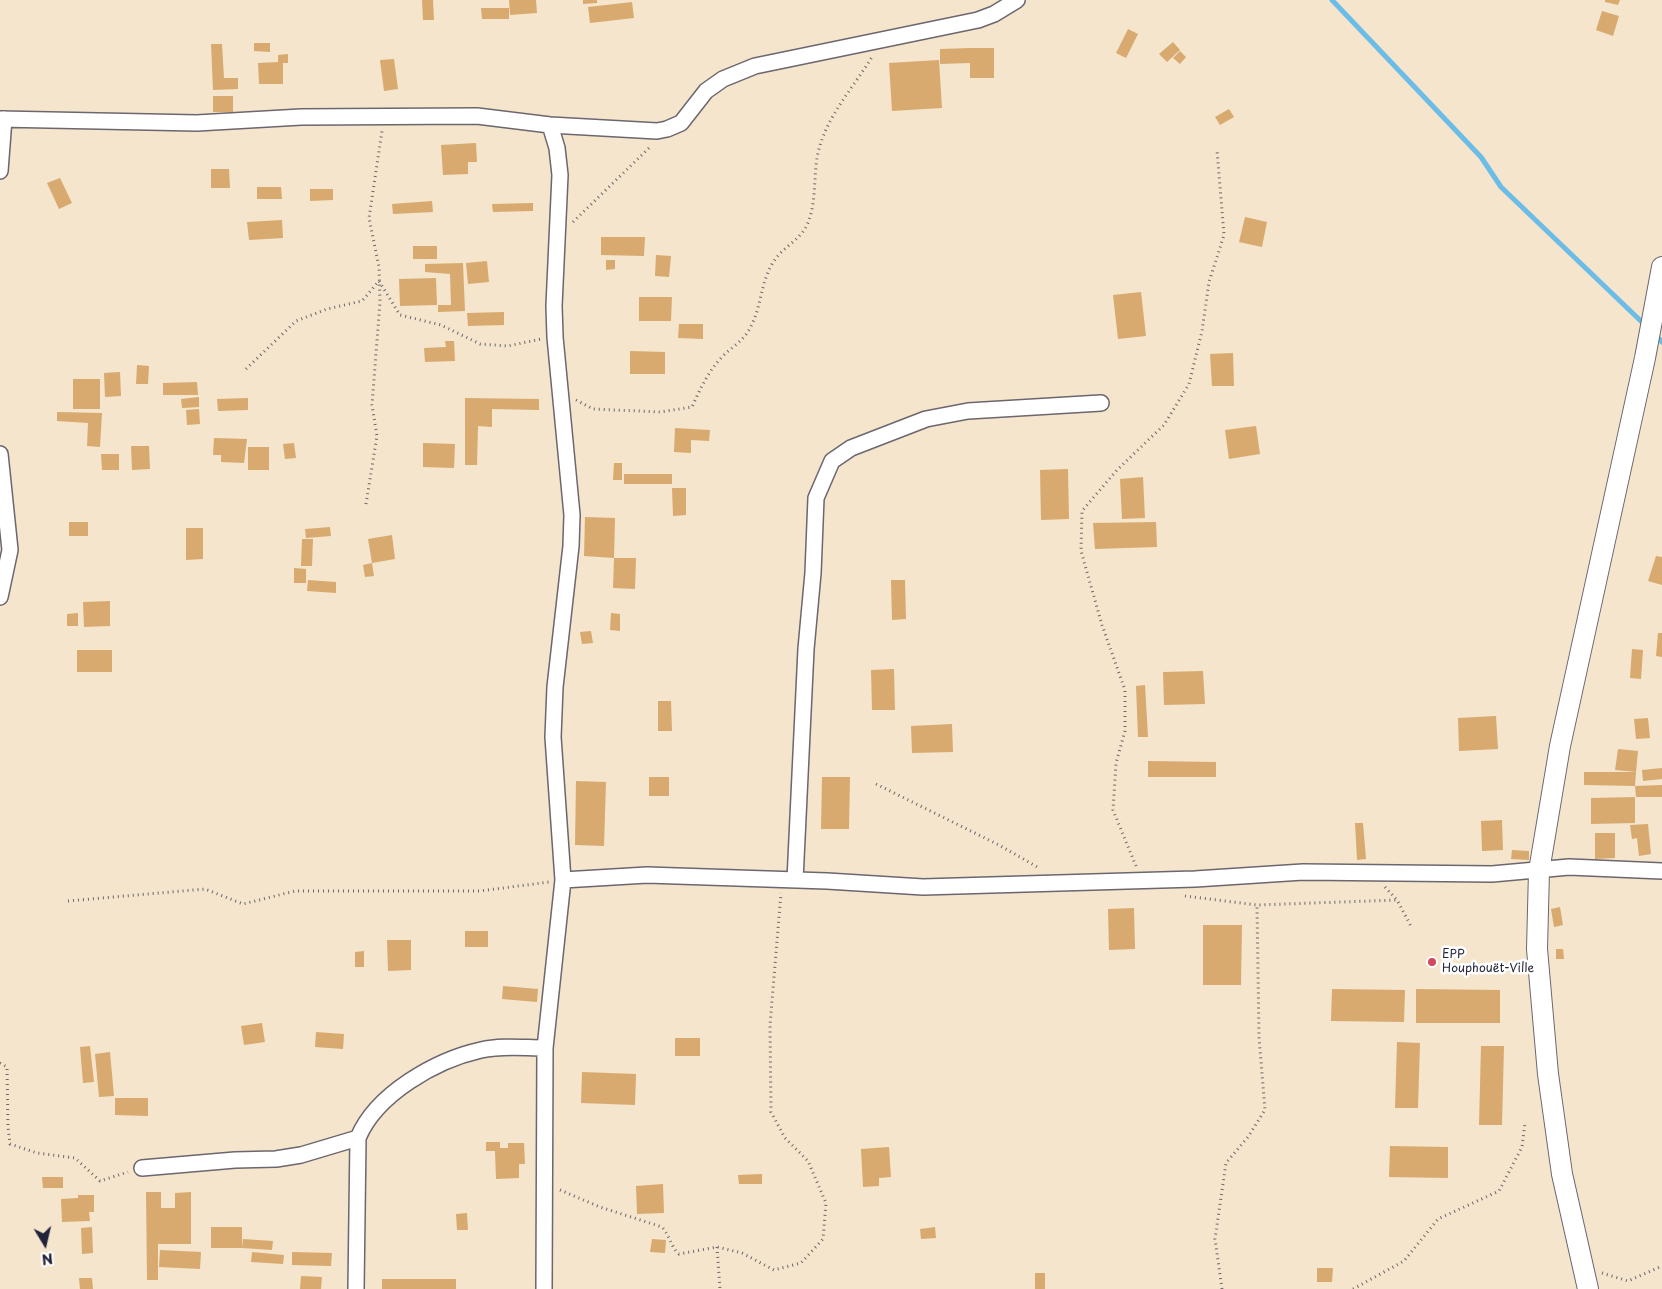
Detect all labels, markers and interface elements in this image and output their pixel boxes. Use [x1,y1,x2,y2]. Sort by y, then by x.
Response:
place label: EPP Houphouët-Ville [1442,948,1534,976]
marker: EPP Houphouët-Ville [1426,956,1438,968]
north arrow [20,1219,70,1269]
text: N [40,1248,55,1271]

